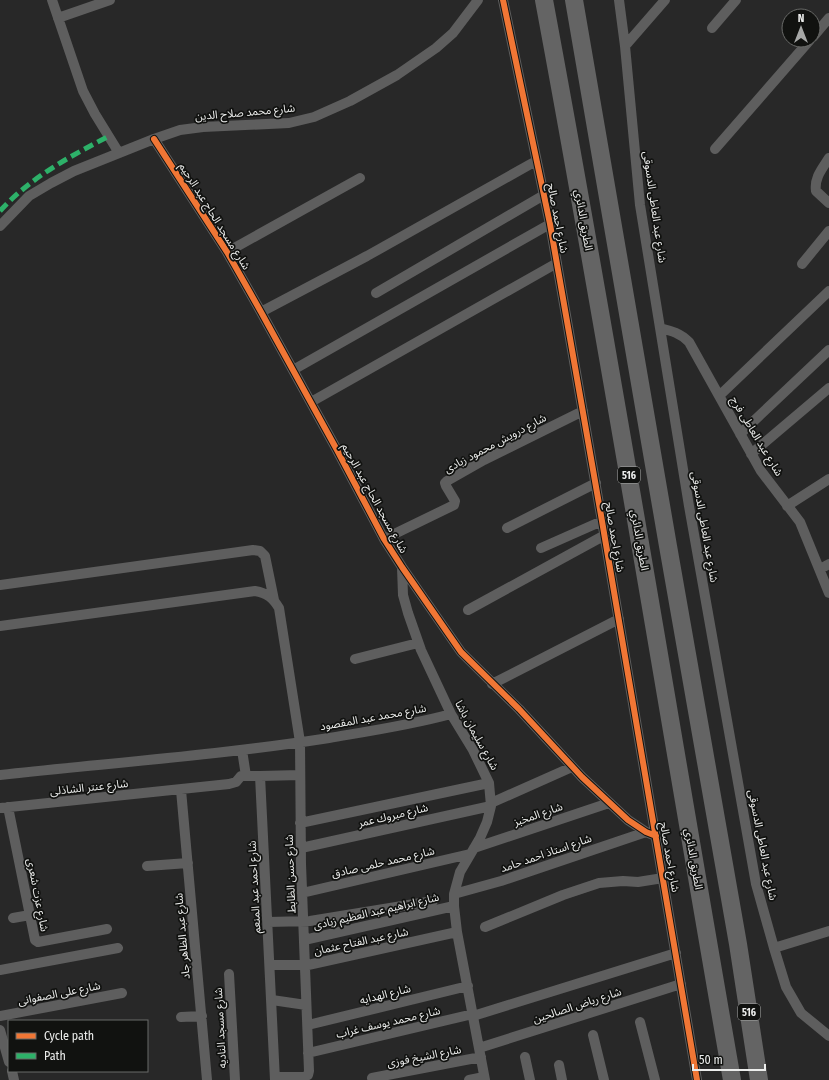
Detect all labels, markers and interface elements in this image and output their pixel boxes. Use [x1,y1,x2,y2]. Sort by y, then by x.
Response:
north arrow [781,8,821,48]
text: N [798,12,804,25]
street label: شارع محمد صلاح الدين [194,102,296,124]
street label: شارع عبد العاطى الدسوقى [639,150,669,264]
street label: شارع مسجد الحاج عبد الرحيم [175,160,253,274]
street label: شارع احمد صالح [543,182,571,255]
street label: الطريق الدائري [569,189,595,252]
street label: شارع عبد العاطى فرج [727,394,786,479]
street label: شارع درويش محمود زبادى [442,411,549,477]
street label: شارع مسجد الحاج عبد الرحيم [337,441,410,557]
road number: 516 [618,467,640,483]
street label: شارع عبد العاطى الدسوقى [687,471,721,584]
street label: شارع احمد صالح [601,501,627,574]
street label: الطريق الدائري [625,509,651,572]
street label: شارع سليمان باشا [451,698,501,773]
street label: شارع محمد عبد المقصود [319,702,428,734]
street label: شارع عنتر الشاذلى [49,777,129,799]
street label: شارع عبد العاطى الدسوقى [744,789,780,902]
street label: شارع المخبز [511,800,565,830]
street label: شارع مبروك عمر [356,801,430,831]
street label: شارع احمد صالح [656,821,682,894]
street label: الطريق الدائري [679,828,705,891]
street label: شارع استاذ احمد حامد [499,832,594,876]
street label: شارع حسن الظابط [283,834,299,914]
street label: شارع احمد عبد المنعم [246,840,265,934]
street label: شارع محمد حلمى صادق [330,844,436,882]
street label: شارع عزت شعرى [23,857,51,933]
street label: شارع ابراهيم عبد العظيم زبادى [312,891,441,934]
street label: شارع عبد الظاهر جاد [172,892,194,980]
street label: شارع عبد الفتاح عثمان [313,925,410,959]
street label: شارع على الصفوانى [17,979,102,1009]
street label: شارع الهدايه [358,982,413,1008]
street label: شارع رياض الصالحين [531,985,624,1027]
street label: شارع مسجد الناديه [212,987,230,1069]
street label: شارع محمد يوسف غراب [335,1004,442,1042]
road number: 516 [738,1004,760,1020]
legend [8,1020,148,1072]
text: Cycle path [44,1029,94,1043]
street label: شارع الشيخ فوزى [386,1043,463,1071]
scale bar [693,1046,765,1072]
text: Path [44,1049,66,1063]
text: 50 m [699,1053,723,1067]

